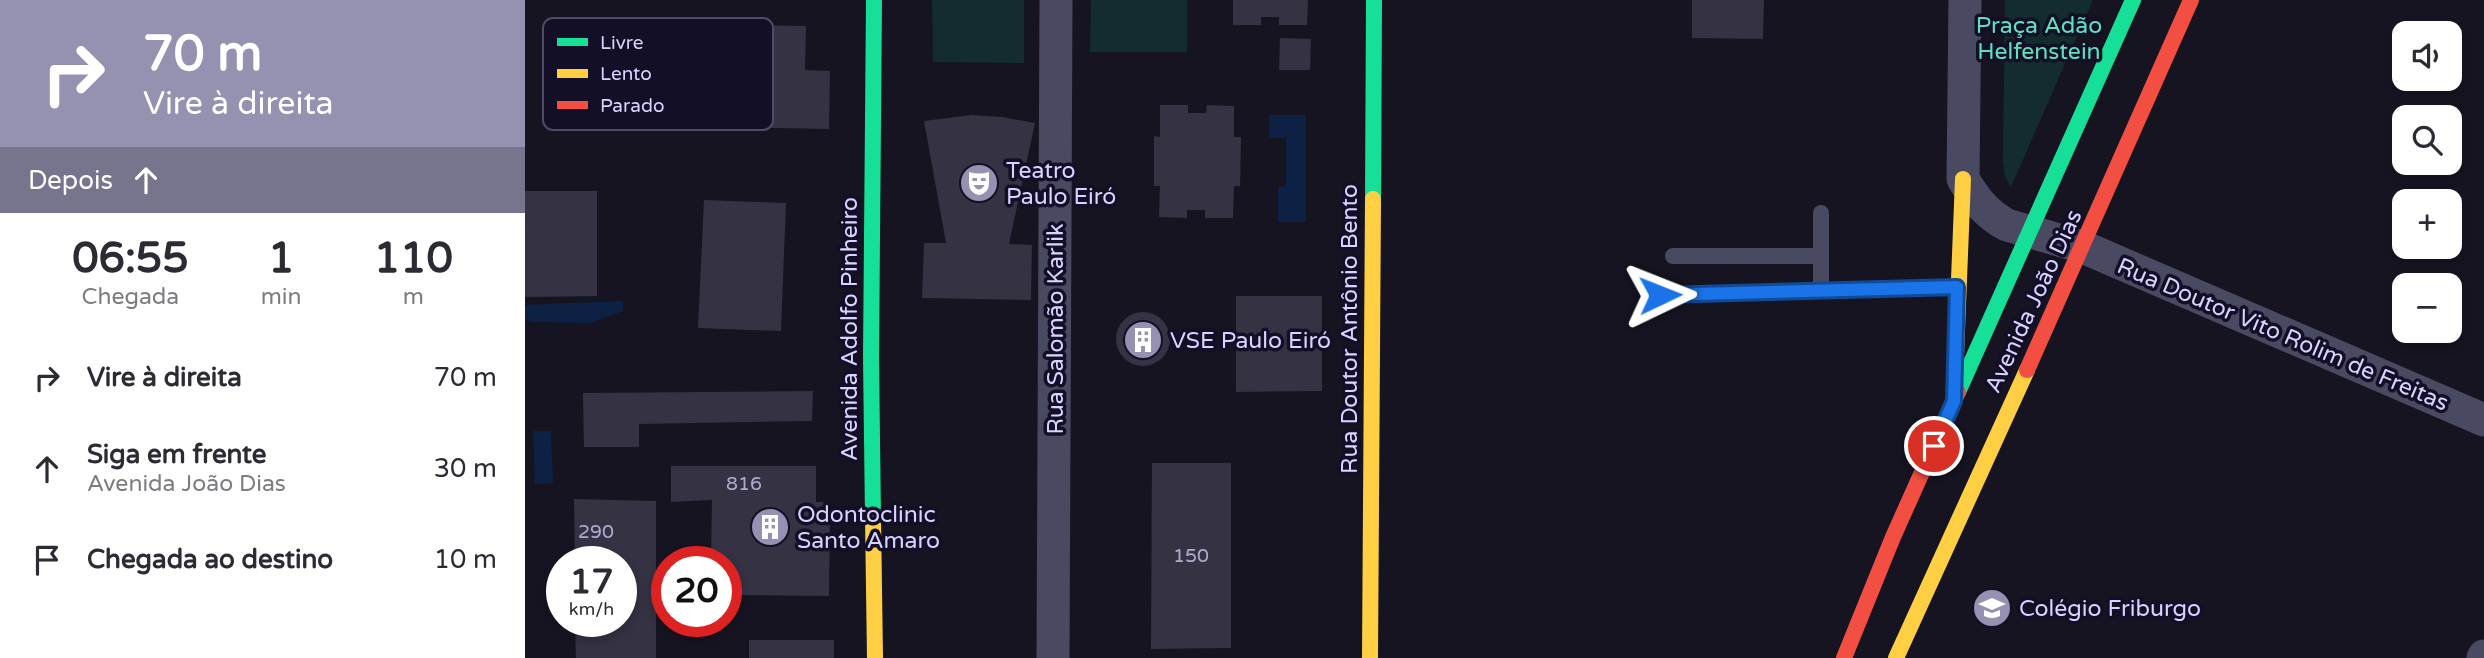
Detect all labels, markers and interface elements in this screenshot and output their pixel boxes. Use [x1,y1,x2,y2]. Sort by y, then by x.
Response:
park label: Praça Adão Helfenstein [1976,12,2102,66]
legend [543,18,773,130]
map controls [2392,21,2462,343]
button: sound [2392,21,2462,91]
text: 70 m [143,25,262,84]
icon: right [28,28,119,119]
text: Livre [600,32,644,54]
text: Lento [600,63,652,85]
text: Vire à direita [143,85,334,123]
text: Parado [600,95,664,117]
button: search [2392,105,2462,175]
place label: Teatro Paulo Eiró [1006,157,1116,211]
icon: ahead [127,161,165,199]
theatre icon: Teatro Paulo Eiró [958,162,1000,204]
text: Depois [28,165,113,196]
street label: Rua Doutor Antônio Bento [1336,184,1364,474]
button: + [2392,189,2462,259]
street label: Avenida Adolfo Pinheiro [836,197,864,461]
street label: Avenida João Dias [1979,205,2089,397]
street label: Rua Salomão Karlik [1042,223,1070,435]
text: 06:55 [72,233,189,284]
text: 1 [268,233,294,284]
text: 110 [374,233,453,284]
street label: Rua Doutor Vito Rolim de Freitas [2113,252,2453,418]
position arrow [1623,258,1697,332]
button: − [2392,273,2462,343]
text: Chegada [81,283,179,311]
text: min [261,283,302,311]
text: m [403,283,424,311]
building icon: VSE Paulo Eiró [1122,319,1164,361]
place label: VSE Paulo Eiró [1170,327,1331,355]
icon: right [28,359,66,397]
text: Vire à direita [87,362,242,393]
text: 70 m [434,362,497,393]
pin [1904,416,1964,476]
icon: arrive [1915,427,1953,465]
text: Siga em frente [87,439,267,470]
icon: ahead [28,450,66,488]
text: 30 m [434,453,497,484]
text: Avenida João Dias [87,470,286,498]
house number: 816 [726,473,762,495]
place label: Odontoclinic Santo Amaro [797,501,940,555]
building icon: Odontoclinic Santo Amaro [749,506,791,548]
house number: 290 [578,521,614,543]
icon: arrive [28,541,66,579]
text: Chegada ao destino [87,544,333,575]
text: 10 m [434,544,497,575]
house number: 150 [1173,545,1209,567]
speed limit sign: 20 [651,546,742,637]
text: 17 [570,561,613,603]
school or university icon: Colégio Friburgo [1971,587,2013,629]
place label: Colégio Friburgo [2019,595,2201,623]
text: km/h [569,598,614,620]

